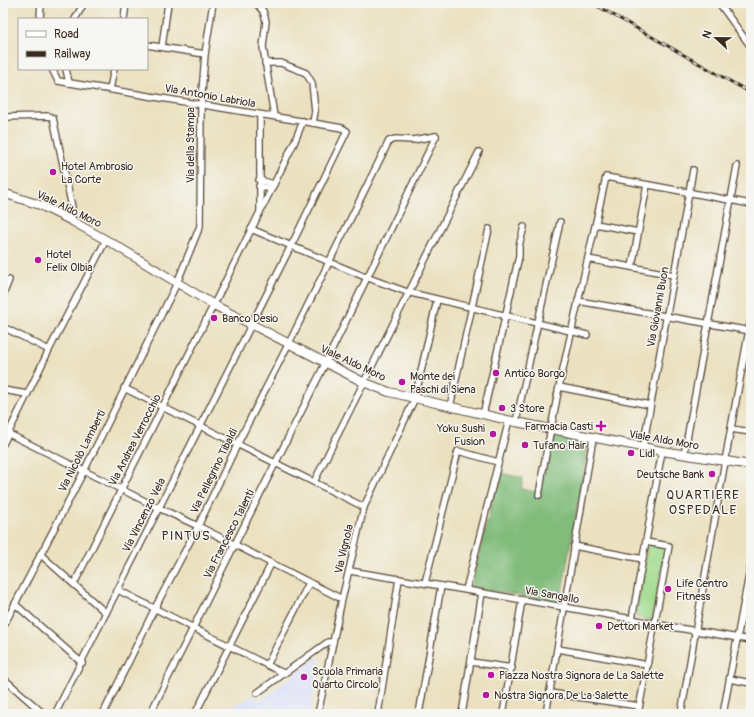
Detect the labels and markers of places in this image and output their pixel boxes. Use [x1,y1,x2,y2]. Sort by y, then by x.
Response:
place label: Hotel Ambrosio La Corte [61,160,133,186]
marker: Hotel Ambrosio La Corte [48,167,58,177]
place label: Hotel Felix Olbia [46,248,92,274]
marker: Hotel Felix Olbia [33,255,43,265]
place label: Banco Desio [222,312,278,325]
marker: Banco Desio [209,313,219,323]
place label: Antico Borgo [504,367,565,380]
marker: Antico Borgo [491,368,501,378]
place label: Monte dei Paschi di Siena [410,370,476,396]
marker: Monte dei Paschi di Siena [397,377,407,387]
place label: 3 Store [510,402,545,415]
marker: 3 Store [497,403,507,413]
place label: Farmacia Casti [525,420,593,433]
marker: Farmacia Casti [596,421,606,431]
place label: Yoku Sushi Fusion [436,422,485,448]
marker: Yoku Sushi Fusion [488,429,498,439]
place label: Tufano Hair [533,439,586,452]
marker: Tufano Hair [520,440,530,450]
place label: Lidl [639,447,655,460]
marker: Lidl [626,448,636,458]
place label: Deutsche Bank [636,468,704,481]
marker: Deutsche Bank [707,469,717,479]
place label: Life Centro Fitness [676,577,728,603]
marker: Life Centro Fitness [663,584,673,594]
place label: Dettori Market [607,620,674,633]
marker: Dettori Market [594,621,604,631]
place label: Scuola Primaria Quarto Circolo [312,665,383,691]
place label: Piazza Nostra Signora de La Salette [499,669,664,682]
marker: Piazza Nostra Signora de La Salette [486,670,496,680]
marker: Scuola Primaria Quarto Circolo [299,672,309,682]
place label: Nostra Signora De La Salette [494,689,629,702]
marker: Nostra Signora De La Salette [481,690,491,700]

